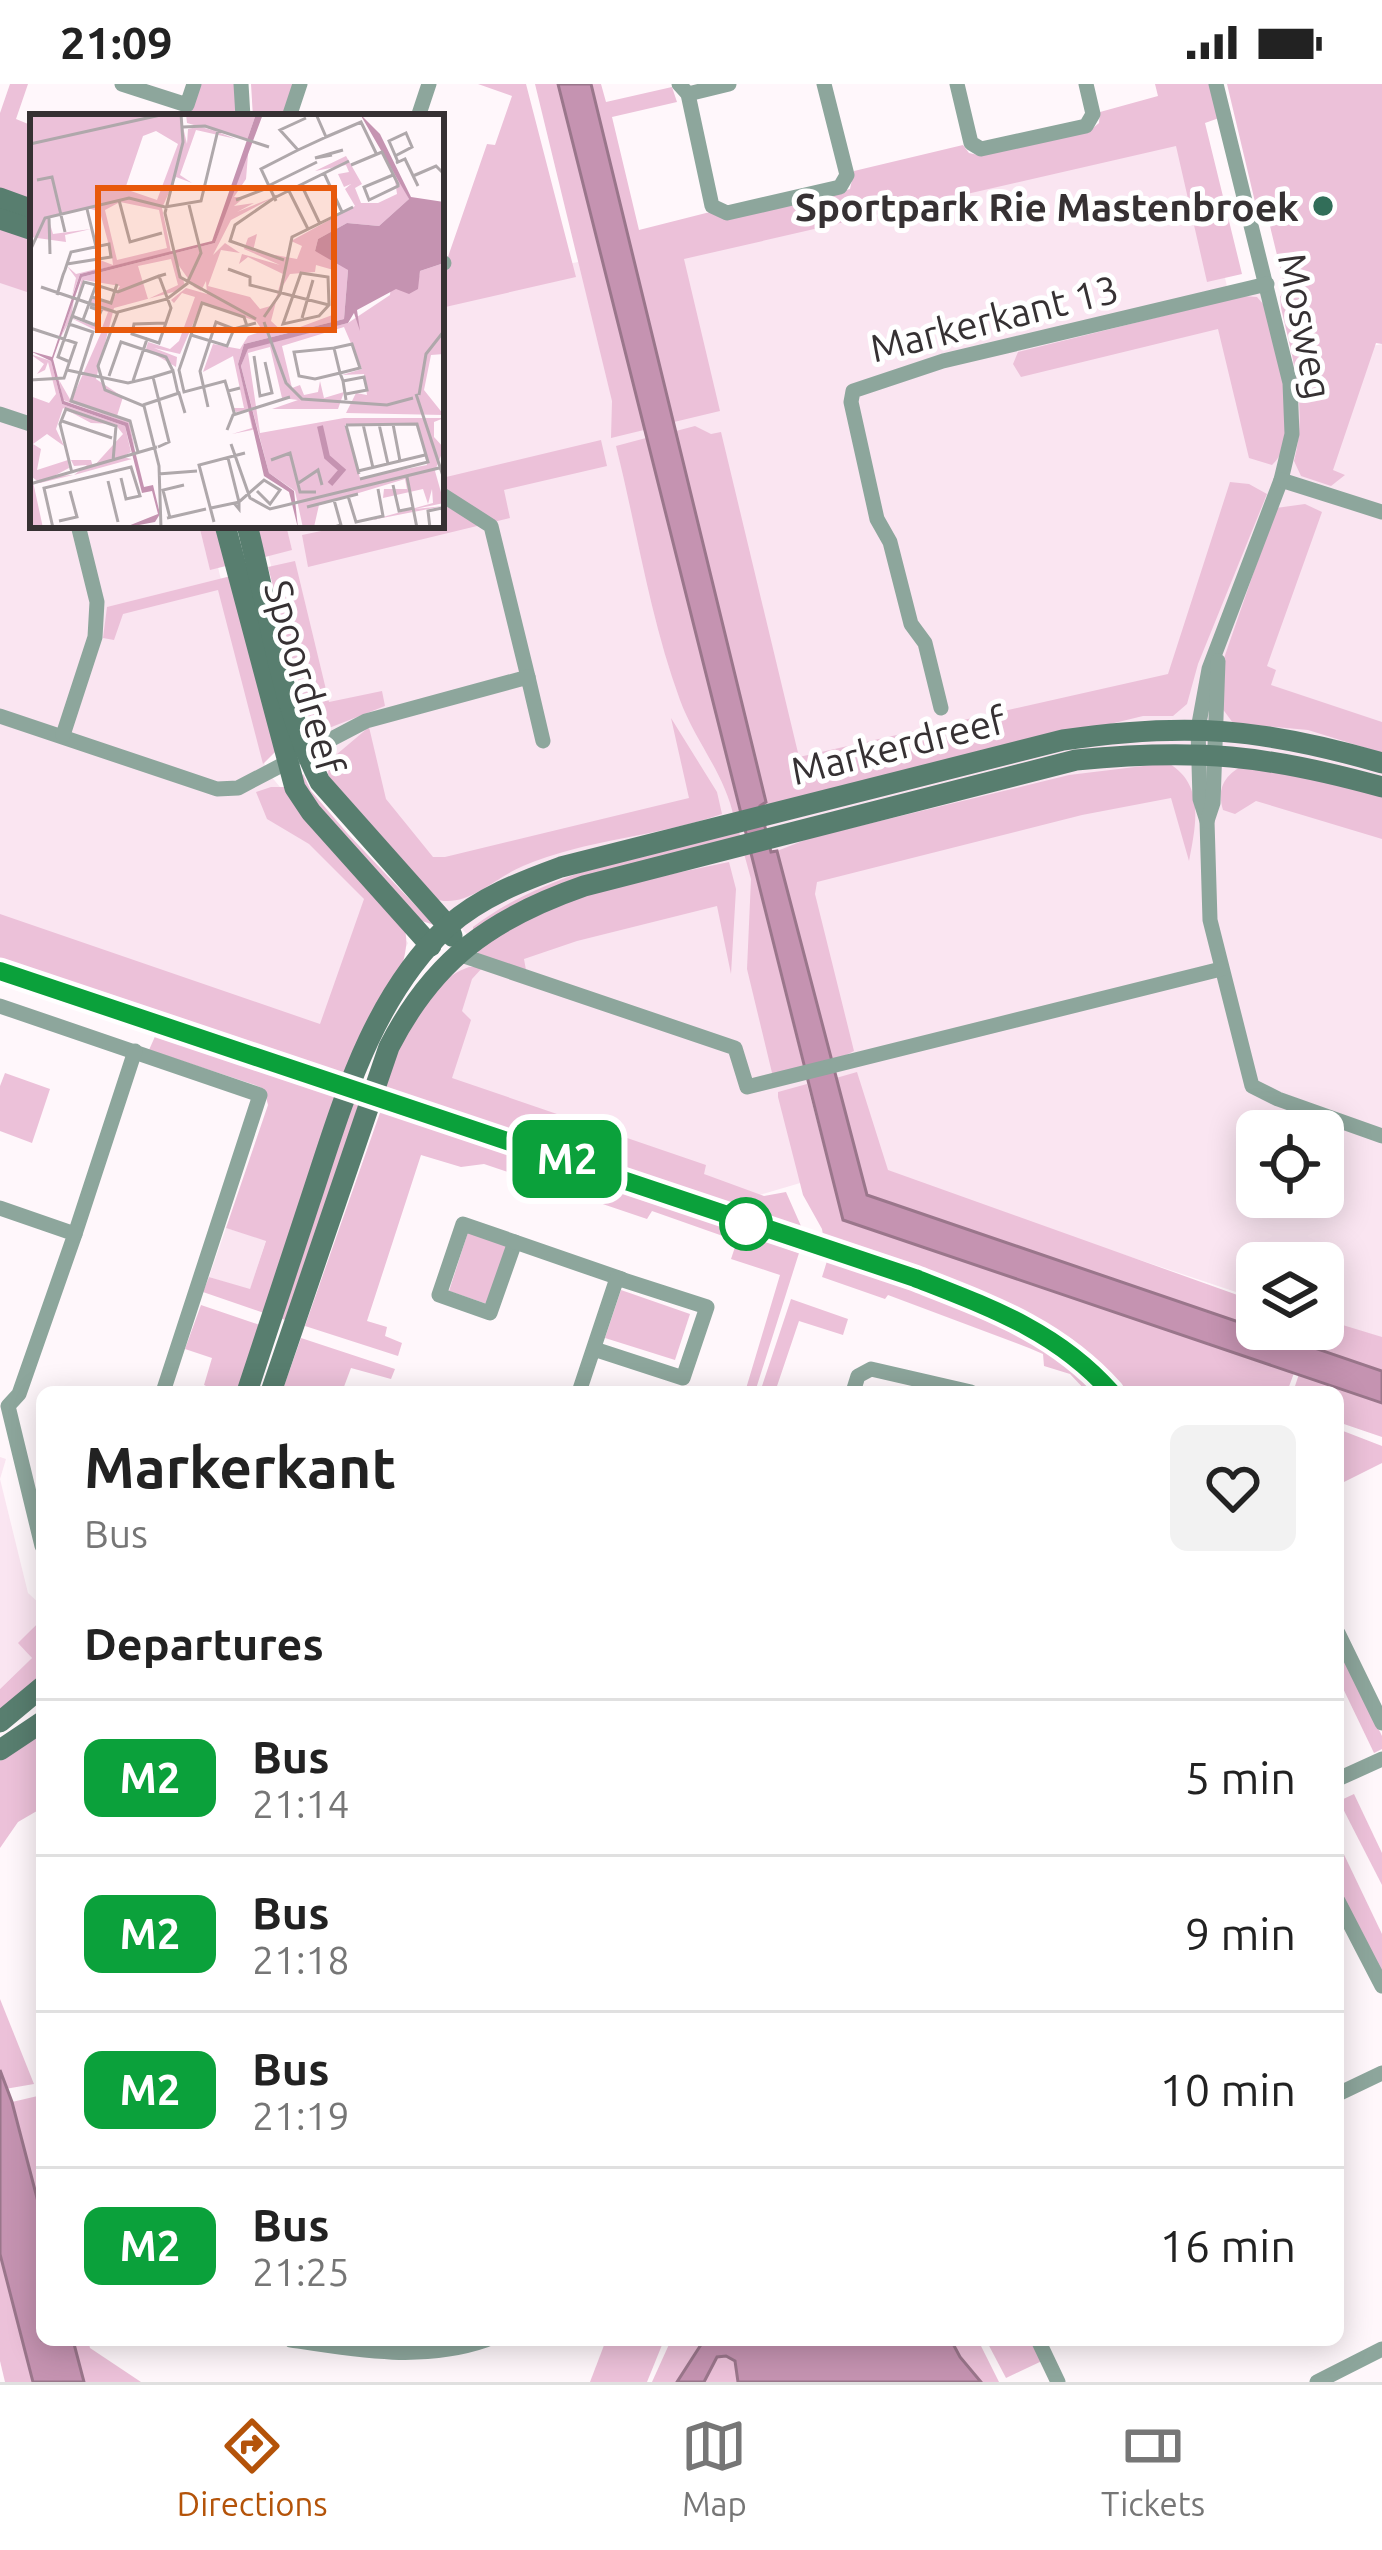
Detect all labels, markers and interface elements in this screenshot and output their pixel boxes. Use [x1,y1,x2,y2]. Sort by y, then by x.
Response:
text: 21:09 [60,17,173,68]
inset map [30,114,444,528]
place label: Sportpark Rie Mastenbroek [795,185,1299,228]
marker: Sportpark Rie Mastenbroek [1310,193,1336,219]
street label: Mosweg [1271,249,1341,403]
street label: Markerkant 13 [865,266,1123,370]
street label: Spoordreef [257,575,353,780]
street label: Markerdreef [786,697,1011,792]
map controls [1236,1110,1344,1350]
button: locate [1236,1110,1344,1218]
line badge: M2 [513,1120,621,1198]
text: M2 [536,1135,598,1182]
unlabelled marker [721,1199,771,1249]
button: layers [1236,1242,1344,1350]
button: heart [1170,1425,1296,1551]
text: Markerkant [84,1435,396,1499]
text: Bus [84,1512,148,1555]
text: Departures [84,1618,324,1669]
text: Bus [252,1731,329,1782]
text: 5 min [1185,1752,1296,1803]
text: M2 [119,1754,181,1801]
text: 21:14 [252,1782,350,1825]
text: Bus [252,1887,329,1938]
text: 9 min [1185,1908,1296,1959]
text: M2 [119,1910,181,1957]
text: 21:18 [252,1938,350,1981]
text: Bus [252,2043,329,2094]
text: 10 min [1159,2064,1296,2115]
text: M2 [119,2066,181,2113]
text: 21:19 [252,2094,350,2137]
text: Bus [252,2199,329,2250]
text: 16 min [1159,2220,1296,2271]
text: M2 [119,2222,181,2269]
text: 21:25 [252,2250,350,2293]
tab: Directions [177,2413,328,2522]
tab: Map [681,2413,747,2522]
tab: Tickets [1101,2413,1205,2522]

